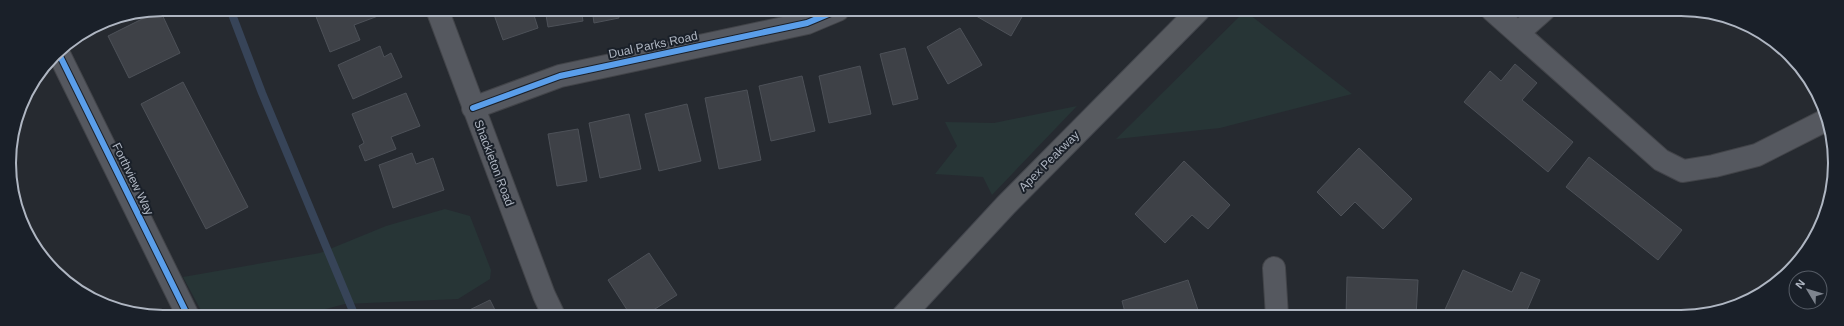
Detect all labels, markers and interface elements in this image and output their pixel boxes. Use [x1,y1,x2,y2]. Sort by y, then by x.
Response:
street label: Dual Parks Road [607,29,699,61]
street label: Shackleton Road [471,118,517,208]
street label: Apex Peakway [1016,128,1082,194]
street label: Forthview Way [109,140,157,218]
north arrow [1788,270,1828,310]
text: N [1793,277,1807,291]

